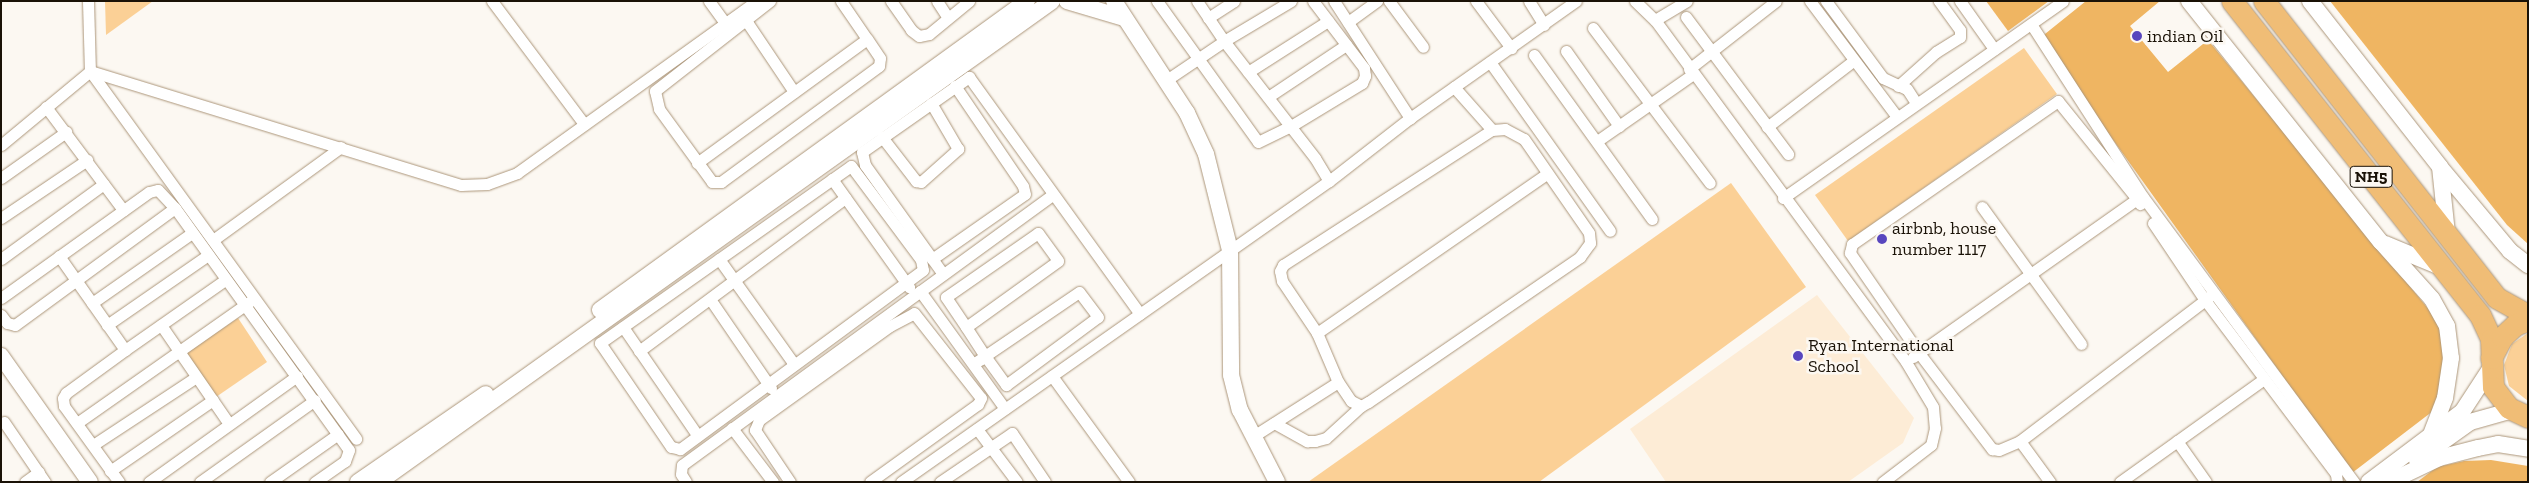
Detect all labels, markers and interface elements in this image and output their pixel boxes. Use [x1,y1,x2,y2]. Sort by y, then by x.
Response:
place label: indian Oil [2147,25,2223,47]
marker: indian Oil [2131,30,2143,42]
road number: NH5 [2348,163,2394,190]
place label: airbnb, house number 1117 [1892,218,1996,260]
marker: airbnb, house number 1117 [1876,233,1888,245]
place label: Ryan International School [1808,335,1954,378]
marker: Ryan International School [1792,350,1804,362]

